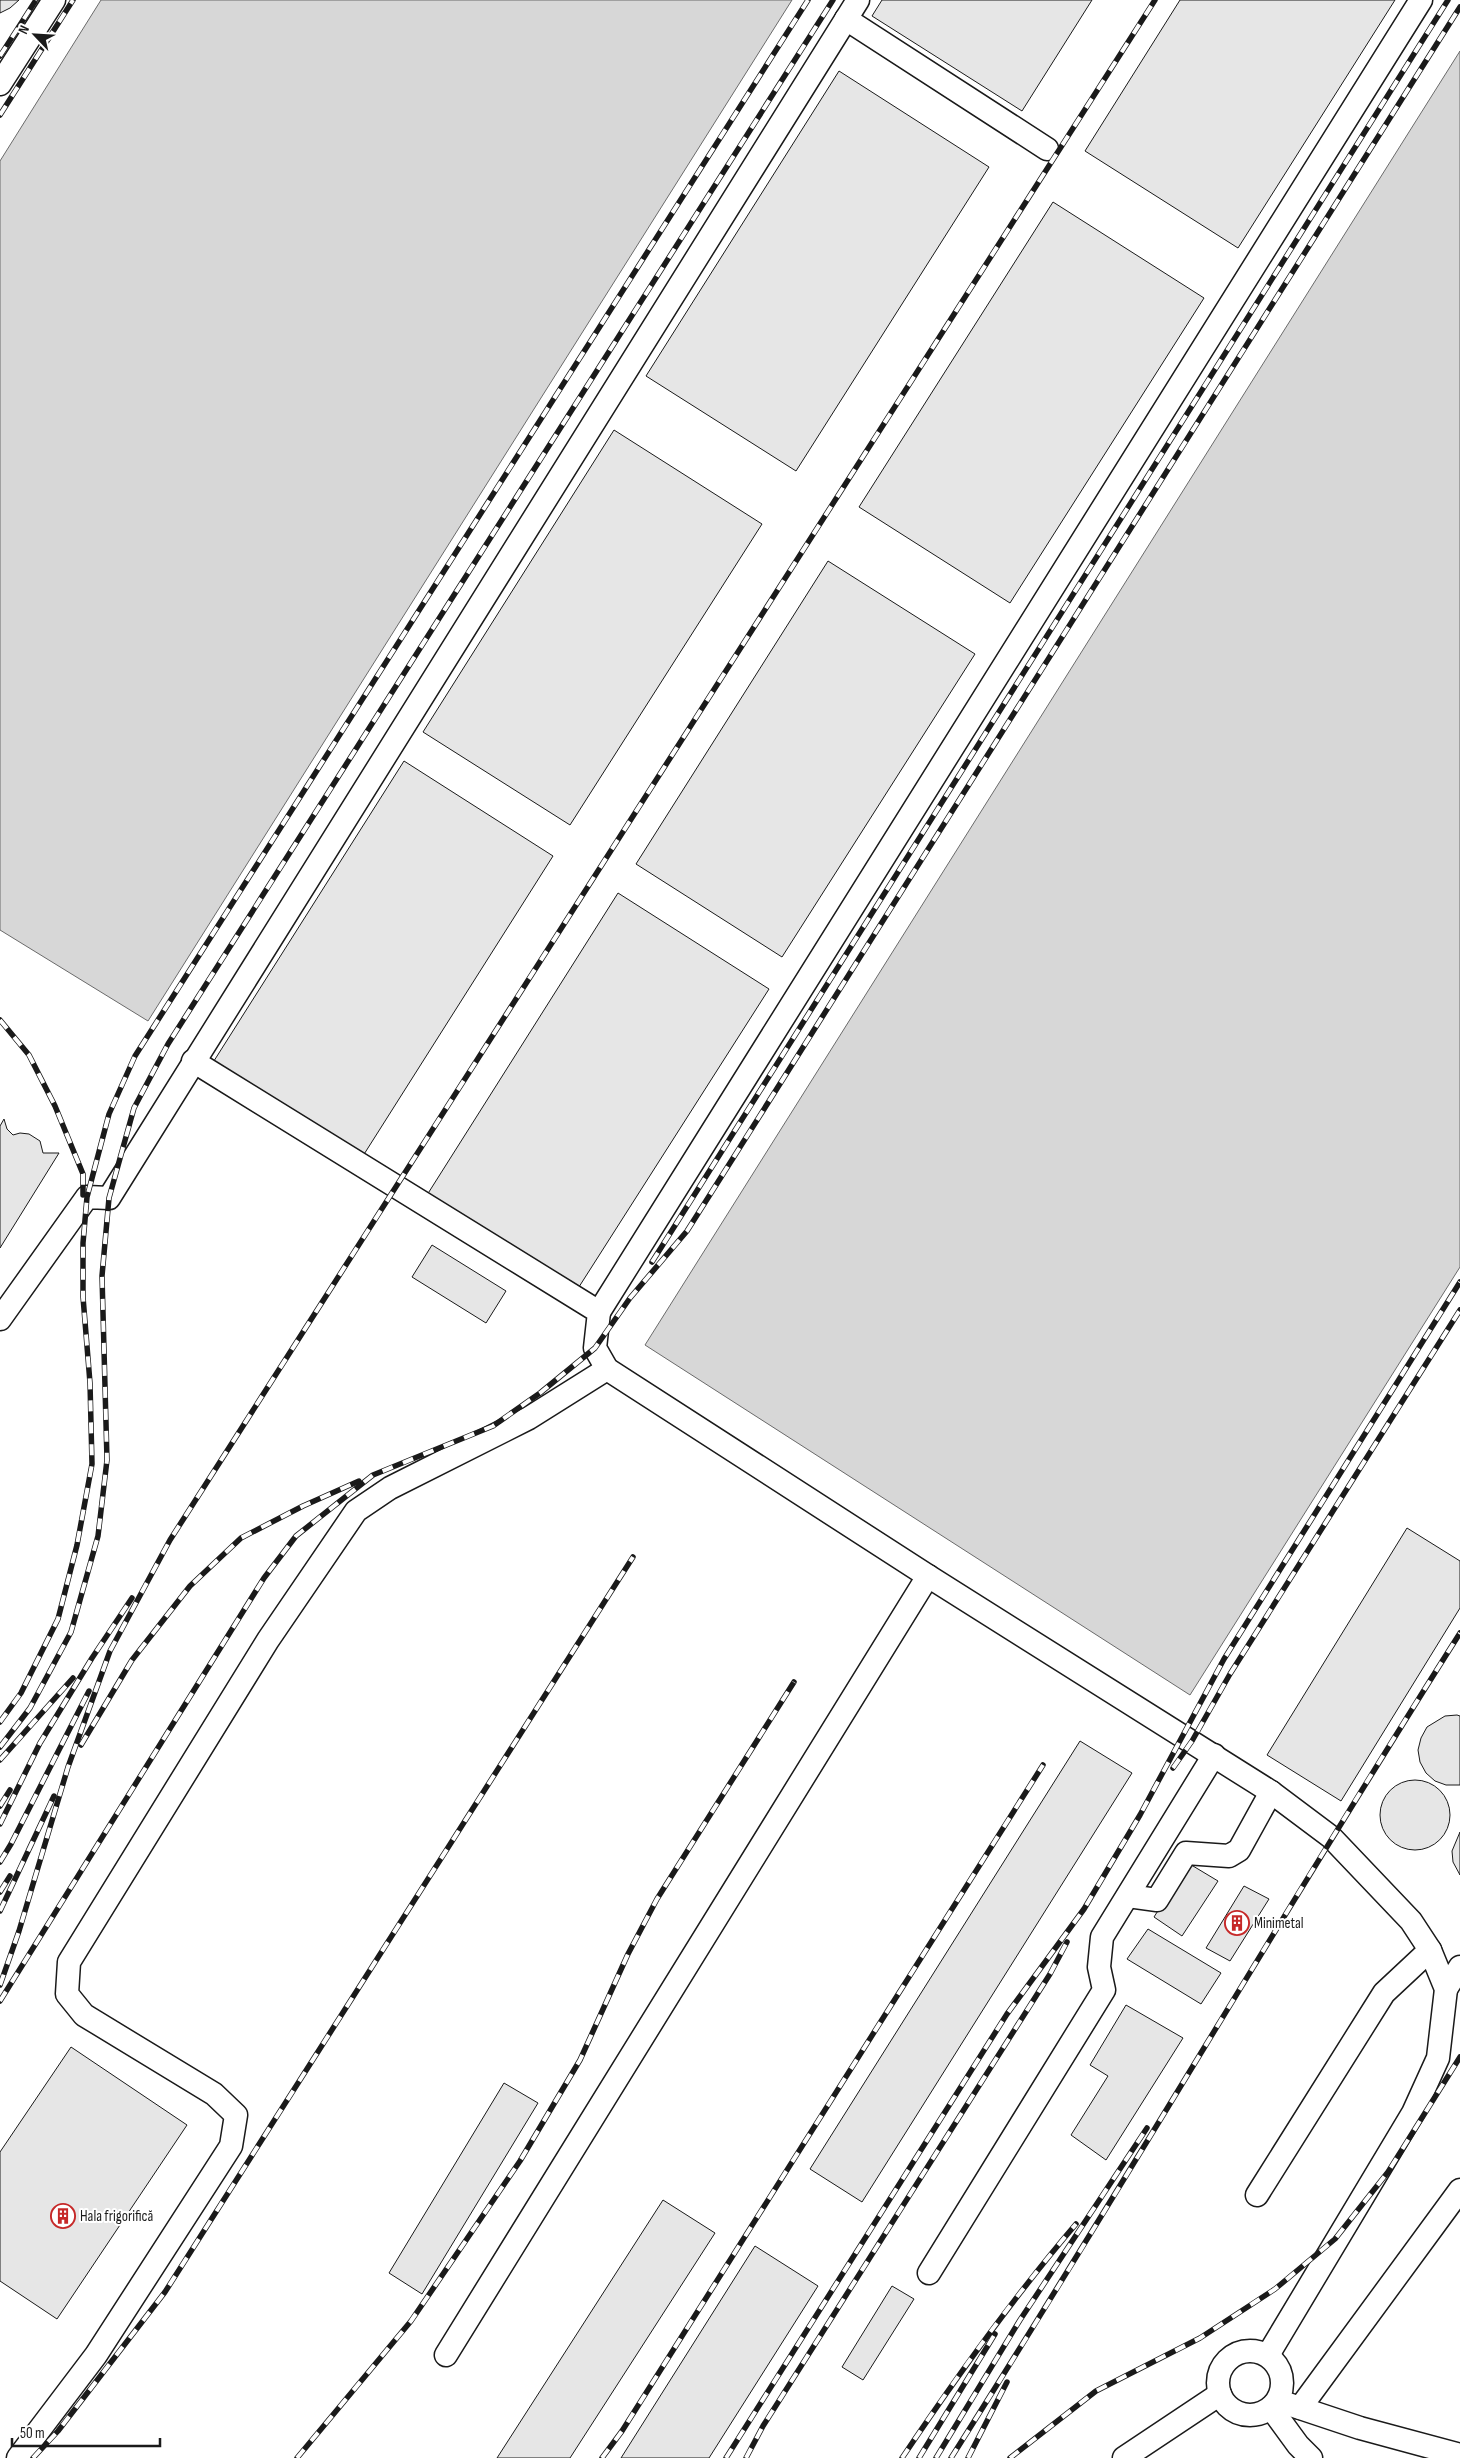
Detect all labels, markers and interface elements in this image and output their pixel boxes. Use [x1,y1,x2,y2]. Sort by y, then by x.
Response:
north arrow [10,10,60,60]
text: N [14,23,33,37]
building icon: Minimetal [1224,1910,1250,1936]
place label: Minimetal [1254,1914,1304,1933]
building icon: Hala frigorifică [50,2203,76,2229]
place label: Hala frigorifică [80,2207,153,2226]
scale bar [12,2416,160,2448]
text: 50 m [20,2424,45,2443]

